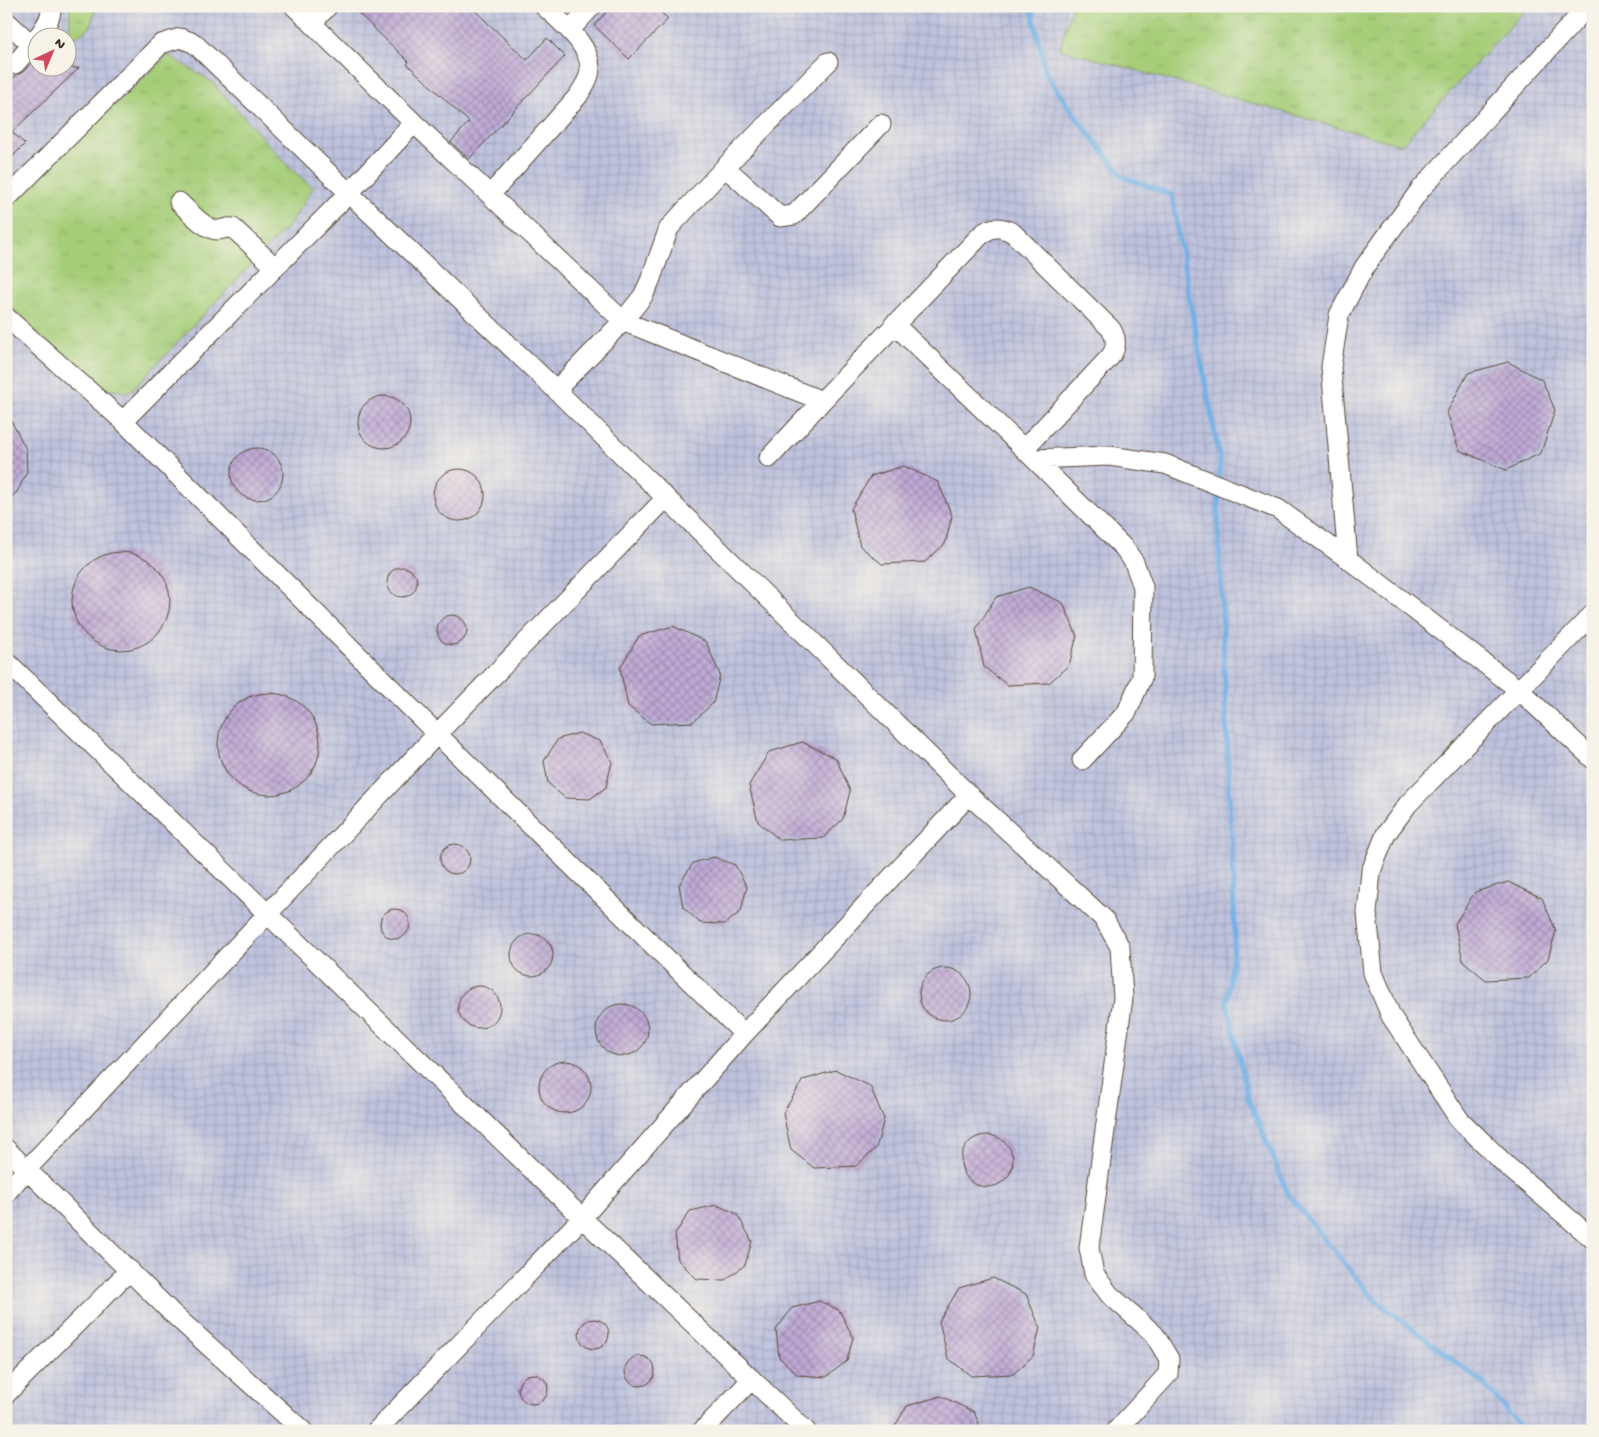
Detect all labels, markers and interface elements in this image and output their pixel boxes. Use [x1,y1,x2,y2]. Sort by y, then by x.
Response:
north arrow [28,28,78,78]
text: N [50,35,68,54]

